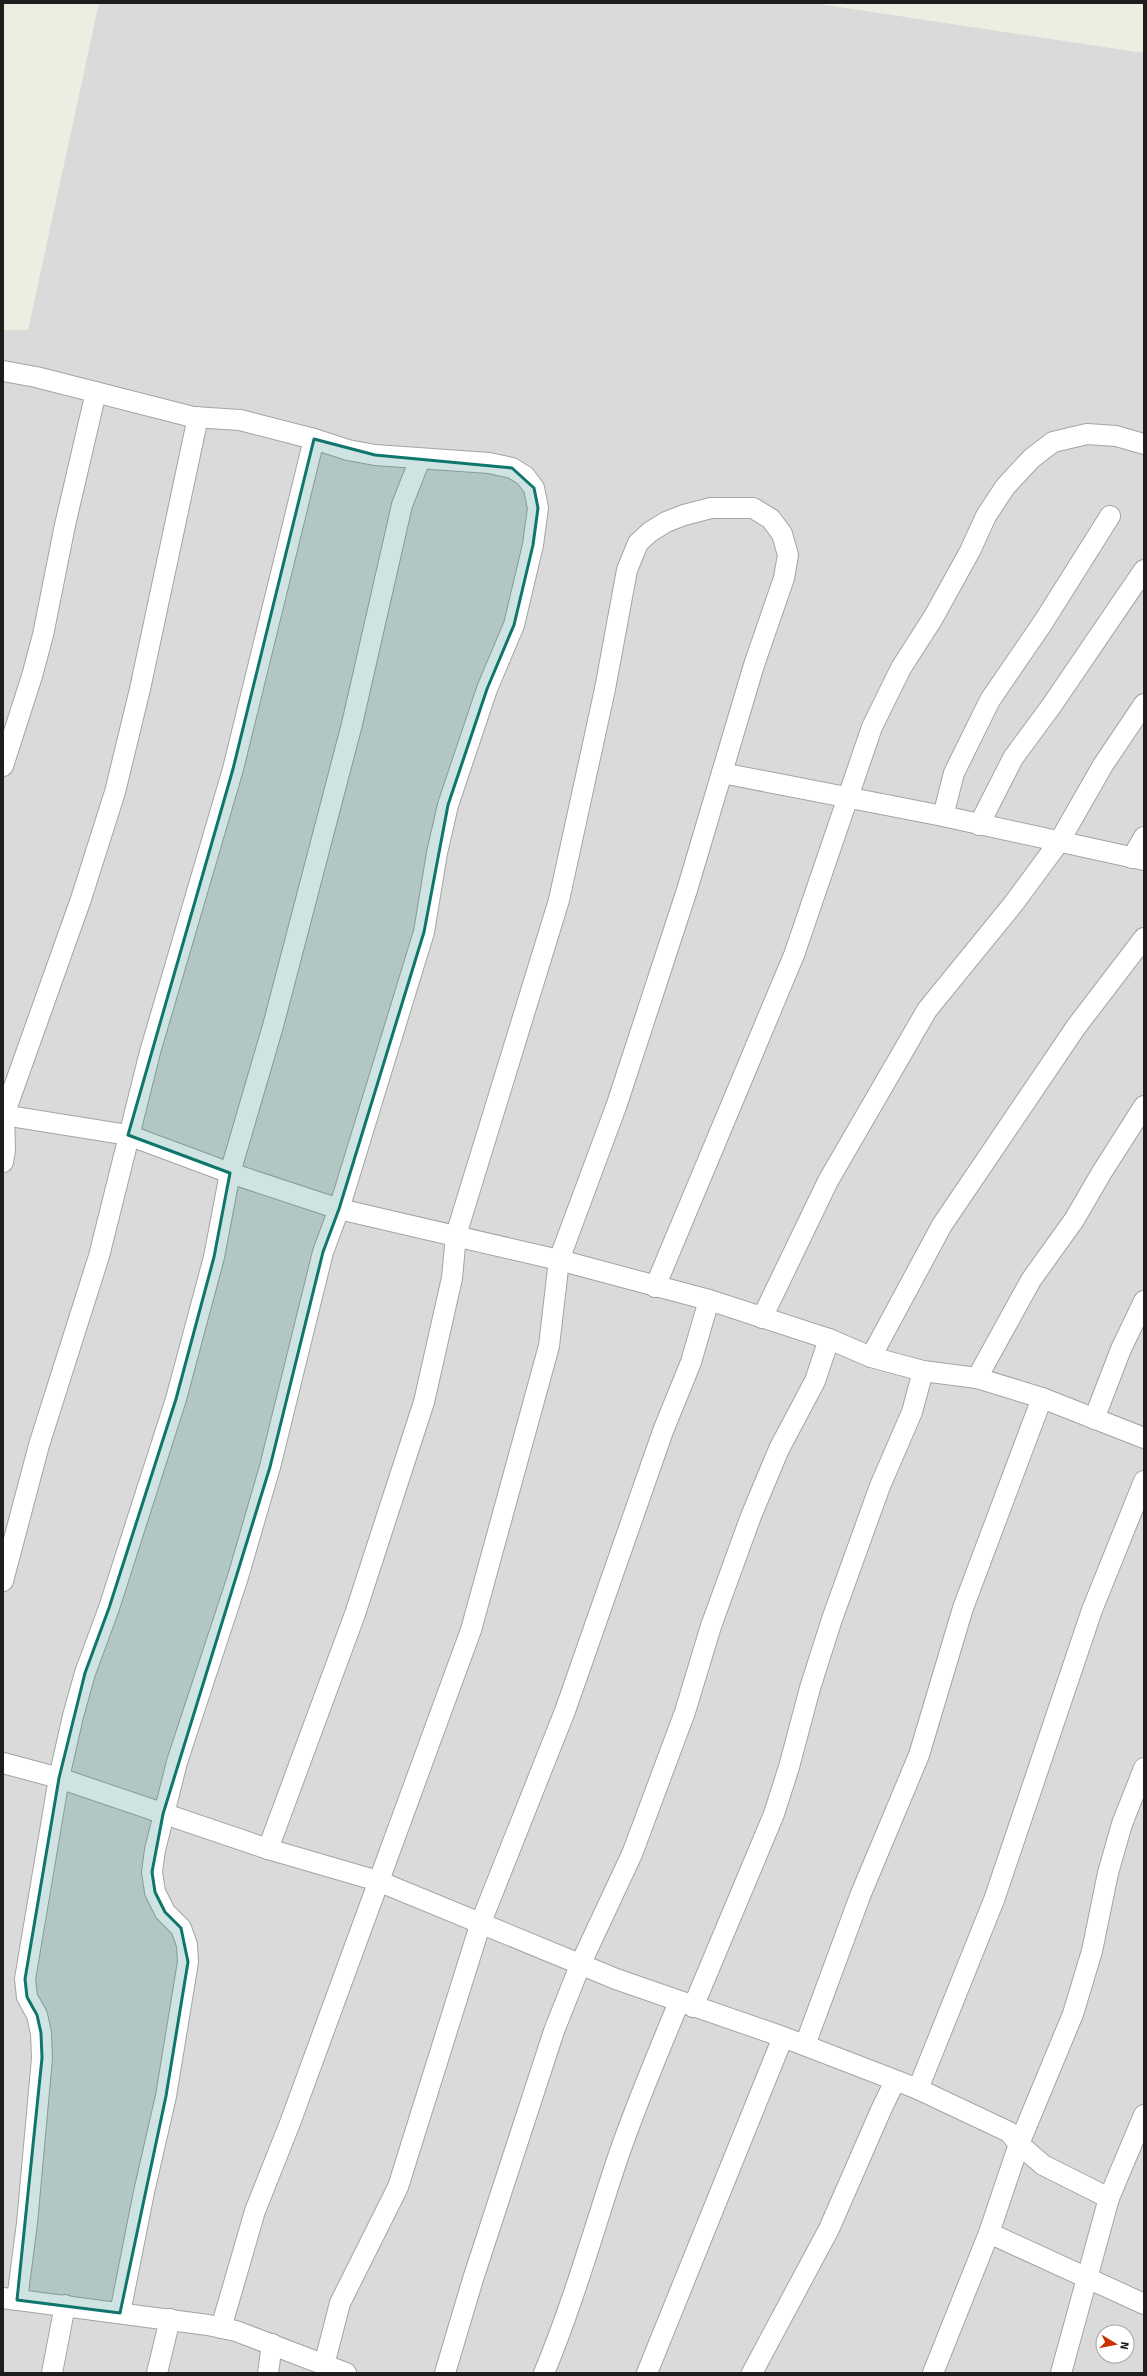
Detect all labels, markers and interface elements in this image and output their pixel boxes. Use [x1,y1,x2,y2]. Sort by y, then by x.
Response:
north arrow [1095,2324,1135,2364]
text: N [1117,2341,1131,2351]

